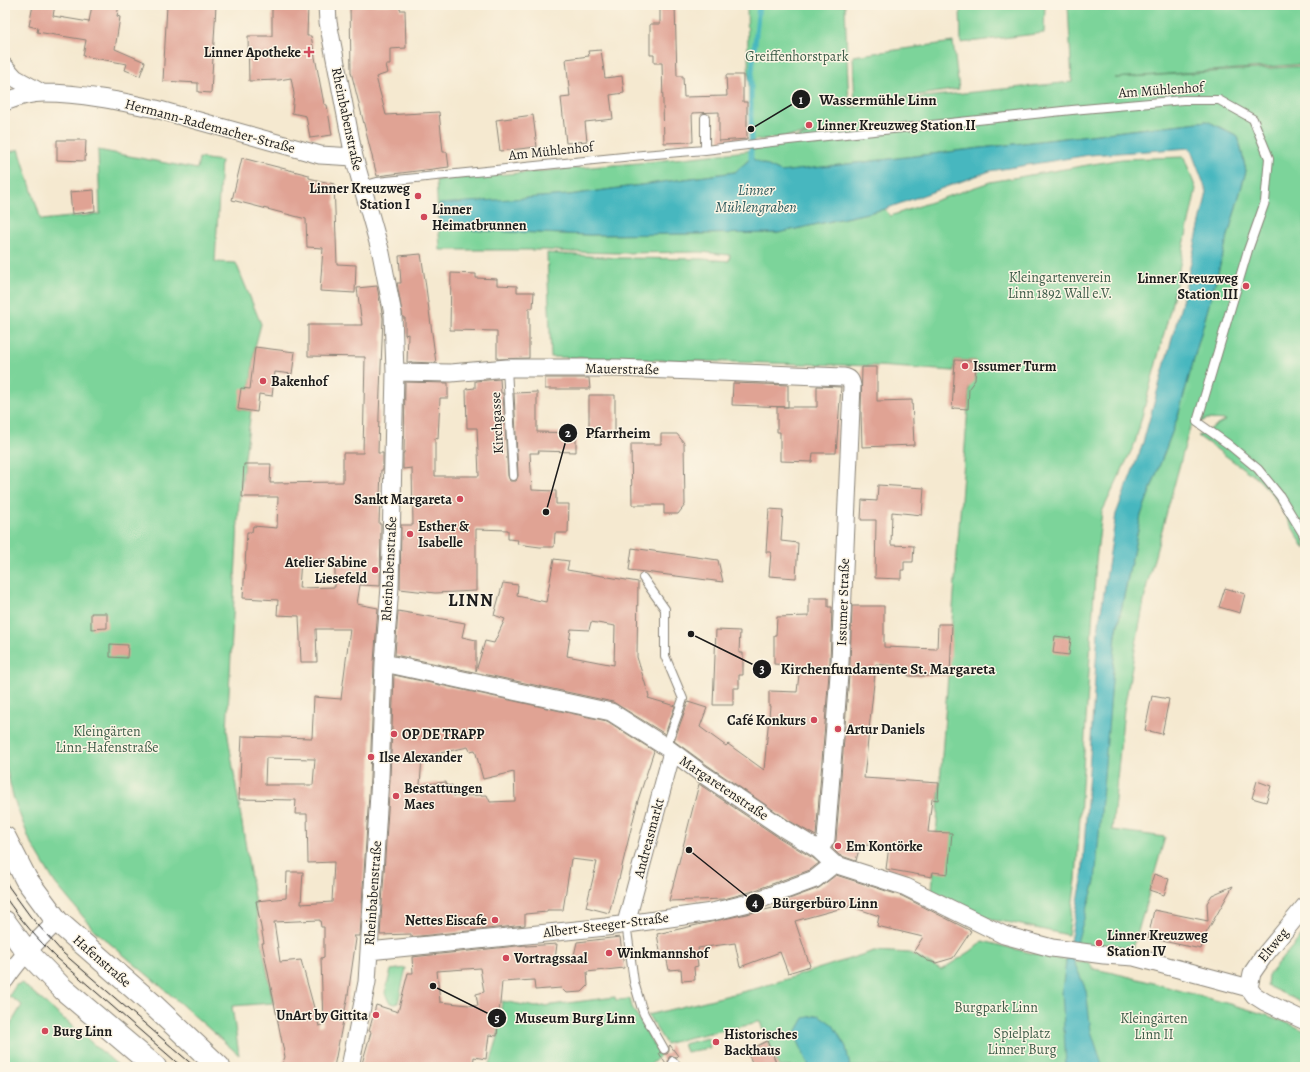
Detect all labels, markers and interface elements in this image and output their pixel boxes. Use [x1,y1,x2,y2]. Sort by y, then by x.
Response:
place label: Linner Apotheke [204,43,302,62]
marker: Linner Apotheke [304,47,314,57]
park label: Greiffenhorstpark [745,47,849,66]
street label: Rheinbabenstraße [327,66,367,172]
street label: Am Mühlenhof [1117,77,1207,103]
callout: Wassermühle Linn [791,86,944,113]
text: Wassermühle Linn [818,90,937,110]
text: 1 [799,92,804,108]
street label: Hermann-Rademacher-Straße [123,94,297,158]
place label: Linner Kreuzweg Station II [817,116,976,135]
marker: Linner Kreuzweg Station II [804,120,814,130]
street label: Am Mühlenhof [507,137,597,165]
place label: Linner Kreuzweg Station I [309,179,411,214]
water label: Linner Mühlengraben [715,180,797,217]
marker: Linner Kreuzweg Station I [413,191,423,201]
place label: Linner Heimatbrunnen [432,200,527,235]
marker: Linner Heimatbrunnen [419,212,429,222]
park label: Kleingartenverein Linn 1892 Wall e.V. [1008,268,1112,303]
place label: Linner Kreuzweg Station III [1137,269,1239,304]
marker: Linner Kreuzweg Station III [1241,281,1251,291]
place label: Issumer Turm [973,357,1057,376]
street label: Mauerstraße [585,359,659,379]
marker: Issumer Turm [960,361,970,371]
place label: Bakenhof [271,372,330,391]
marker: Bakenhof [258,376,268,386]
street label: Kirchgasse [486,391,508,455]
callout: Pfarrheim [558,419,659,446]
text: Pfarrheim [585,423,651,443]
text: 2 [565,425,571,441]
place label: Sankt Margareta [354,490,452,509]
marker: Sankt Margareta [455,494,465,504]
street label: Rheinbabenstraße [377,516,401,622]
place label: Esther & Isabelle [418,517,470,552]
marker: Esther & Isabelle [405,529,415,539]
place label: Atelier Sabine Liesefeld [284,553,368,588]
street label: Issumer Straße [832,558,854,646]
marker: Atelier Sabine Liesefeld [370,565,380,575]
district label: LINN [448,588,494,612]
callout: Kirchenfundamente St. Margareta [752,655,1003,682]
text: Kirchenfundamente St. Margareta [781,659,996,679]
text: 3 [759,661,765,677]
place label: Café Konkurs [727,711,806,730]
marker: Café Konkurs [809,715,819,725]
place label: Artur Daniels [845,720,925,739]
park label: Kleingärten Linn-Hafenstraße [56,722,158,757]
marker: Artur Daniels [833,724,843,734]
place label: OP DE TRAPP [402,725,484,744]
marker: OP DE TRAPP [389,729,399,739]
place label: Ilse Alexander [379,748,463,767]
street label: Margaretenstraße [676,751,772,825]
marker: Ilse Alexander [366,752,376,762]
place label: Bestattungen Maes [404,779,483,814]
marker: Bestattungen Maes [391,791,401,801]
street label: Andreasmarkt [629,796,669,881]
place label: Em Kontörke [846,837,923,856]
street label: Rheinbabenstraße [360,840,386,946]
marker: Em Kontörke [833,841,843,851]
callout: Bürgerbüro Linn [745,890,886,917]
text: Bürgerbüro Linn [772,893,878,913]
text: 4 [752,895,758,911]
street label: Albert-Steeger-Straße [541,908,670,942]
place label: Nettes Eiscafe [405,911,488,930]
marker: Nettes Eiscafe [490,915,500,925]
street label: Eltweg [1253,924,1293,966]
place label: Linner Kreuzweg Station IV [1107,926,1209,961]
street label: Hafenstraße [69,930,135,992]
marker: Linner Kreuzweg Station IV [1094,938,1104,948]
place label: Winkmannshof [616,944,711,963]
marker: Winkmannshof [604,948,614,958]
place label: Vortragssaal [513,949,588,968]
marker: Vortragssaal [501,953,511,963]
park label: Burgpark Linn [954,998,1038,1017]
callout: Museum Burg Linn [487,1004,643,1031]
place label: UnArt by Gittita [276,1006,368,1025]
text: Museum Burg Linn [515,1008,636,1028]
park label: Kleingärten Linn II [1120,1009,1188,1044]
marker: UnArt by Gittita [371,1010,381,1020]
text: 5 [494,1010,500,1026]
place label: Burg Linn [53,1022,112,1041]
park label: Spielplatz Linner Burg [987,1024,1057,1059]
place label: Historisches Backhaus [724,1025,798,1060]
marker: Burg Linn [40,1026,50,1036]
marker: Historisches Backhaus [711,1037,721,1047]

